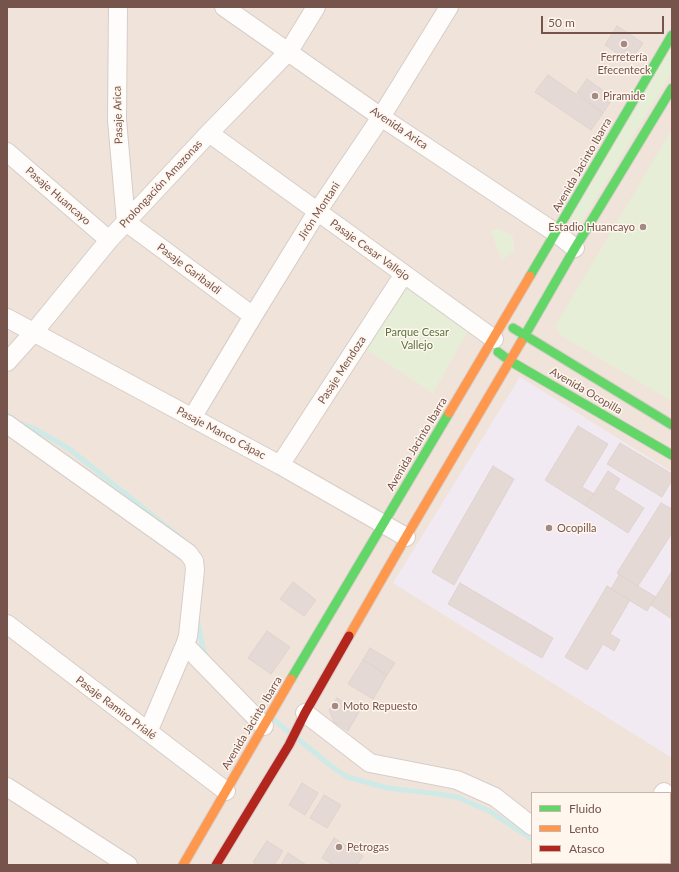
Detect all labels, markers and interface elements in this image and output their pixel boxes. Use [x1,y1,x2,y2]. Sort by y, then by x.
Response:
scale bar [543,8,666,34]
text: 50 m [548,15,575,30]
marker: Ferretería Efecenteck [619,39,629,49]
place label: Ferretería Efecenteck [597,50,651,76]
street label: Pasaje Arica [110,86,126,144]
place label: Piramide [603,89,645,103]
marker: Piramide [590,91,600,101]
street label: Avenida Arica [368,104,430,152]
street label: Avenida Jacinto Ibarra [550,116,614,214]
street label: Prolongación Amazonas [117,137,205,231]
street label: Pasaje Huancayo [23,164,93,228]
street label: Jirón Montani [295,179,343,243]
street label: Pasaje Cesar Vallejo [328,217,412,283]
place label: Estadio Huancayo [548,220,635,234]
marker: Estadio Huancayo [638,222,648,232]
street label: Pasaje Garibaldi [154,241,224,297]
park label: Parque Cesar Vallejo [385,325,449,351]
street label: Pasaje Mendoza [315,334,369,406]
street label: Avenida Ocopilla [548,365,624,417]
street label: Avenida Jacinto Ibarra [384,395,450,493]
street label: Pasaje Manco Cápac [174,404,268,462]
place label: Ocopilla [557,521,597,535]
marker: Ocopilla [544,523,554,533]
street label: Pasaje Ramiro Prialé [73,673,159,743]
street label: Avenida Jacinto Ibarra [219,674,285,772]
place label: Moto Repuesto [343,699,418,713]
marker: Moto Repuesto [330,701,340,711]
legend [531,792,671,864]
text: Fluido [569,801,602,816]
text: Lento [569,821,599,836]
place label: Petrogas [347,840,389,854]
text: Atasco [569,841,605,856]
marker: Petrogas [334,842,344,852]

